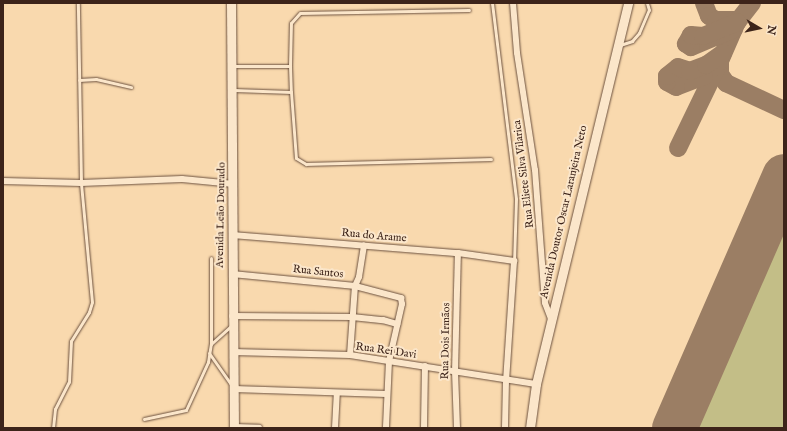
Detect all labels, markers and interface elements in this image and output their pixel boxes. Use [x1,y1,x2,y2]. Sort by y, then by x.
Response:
north arrow [739,8,779,48]
text: N [763,24,779,36]
street label: Rua Eliete Silva Vilarica [511,119,537,229]
street label: Avenida Doutor Oscar Laranjeira Neto [538,124,590,300]
street label: Avenida Leão Dourado [213,162,229,268]
street label: Rua do Arame [341,227,407,245]
street label: Rua Santos [292,263,344,281]
street label: Rua Dois Irmãos [439,302,453,380]
street label: Rua Rei Davi [355,340,417,362]

